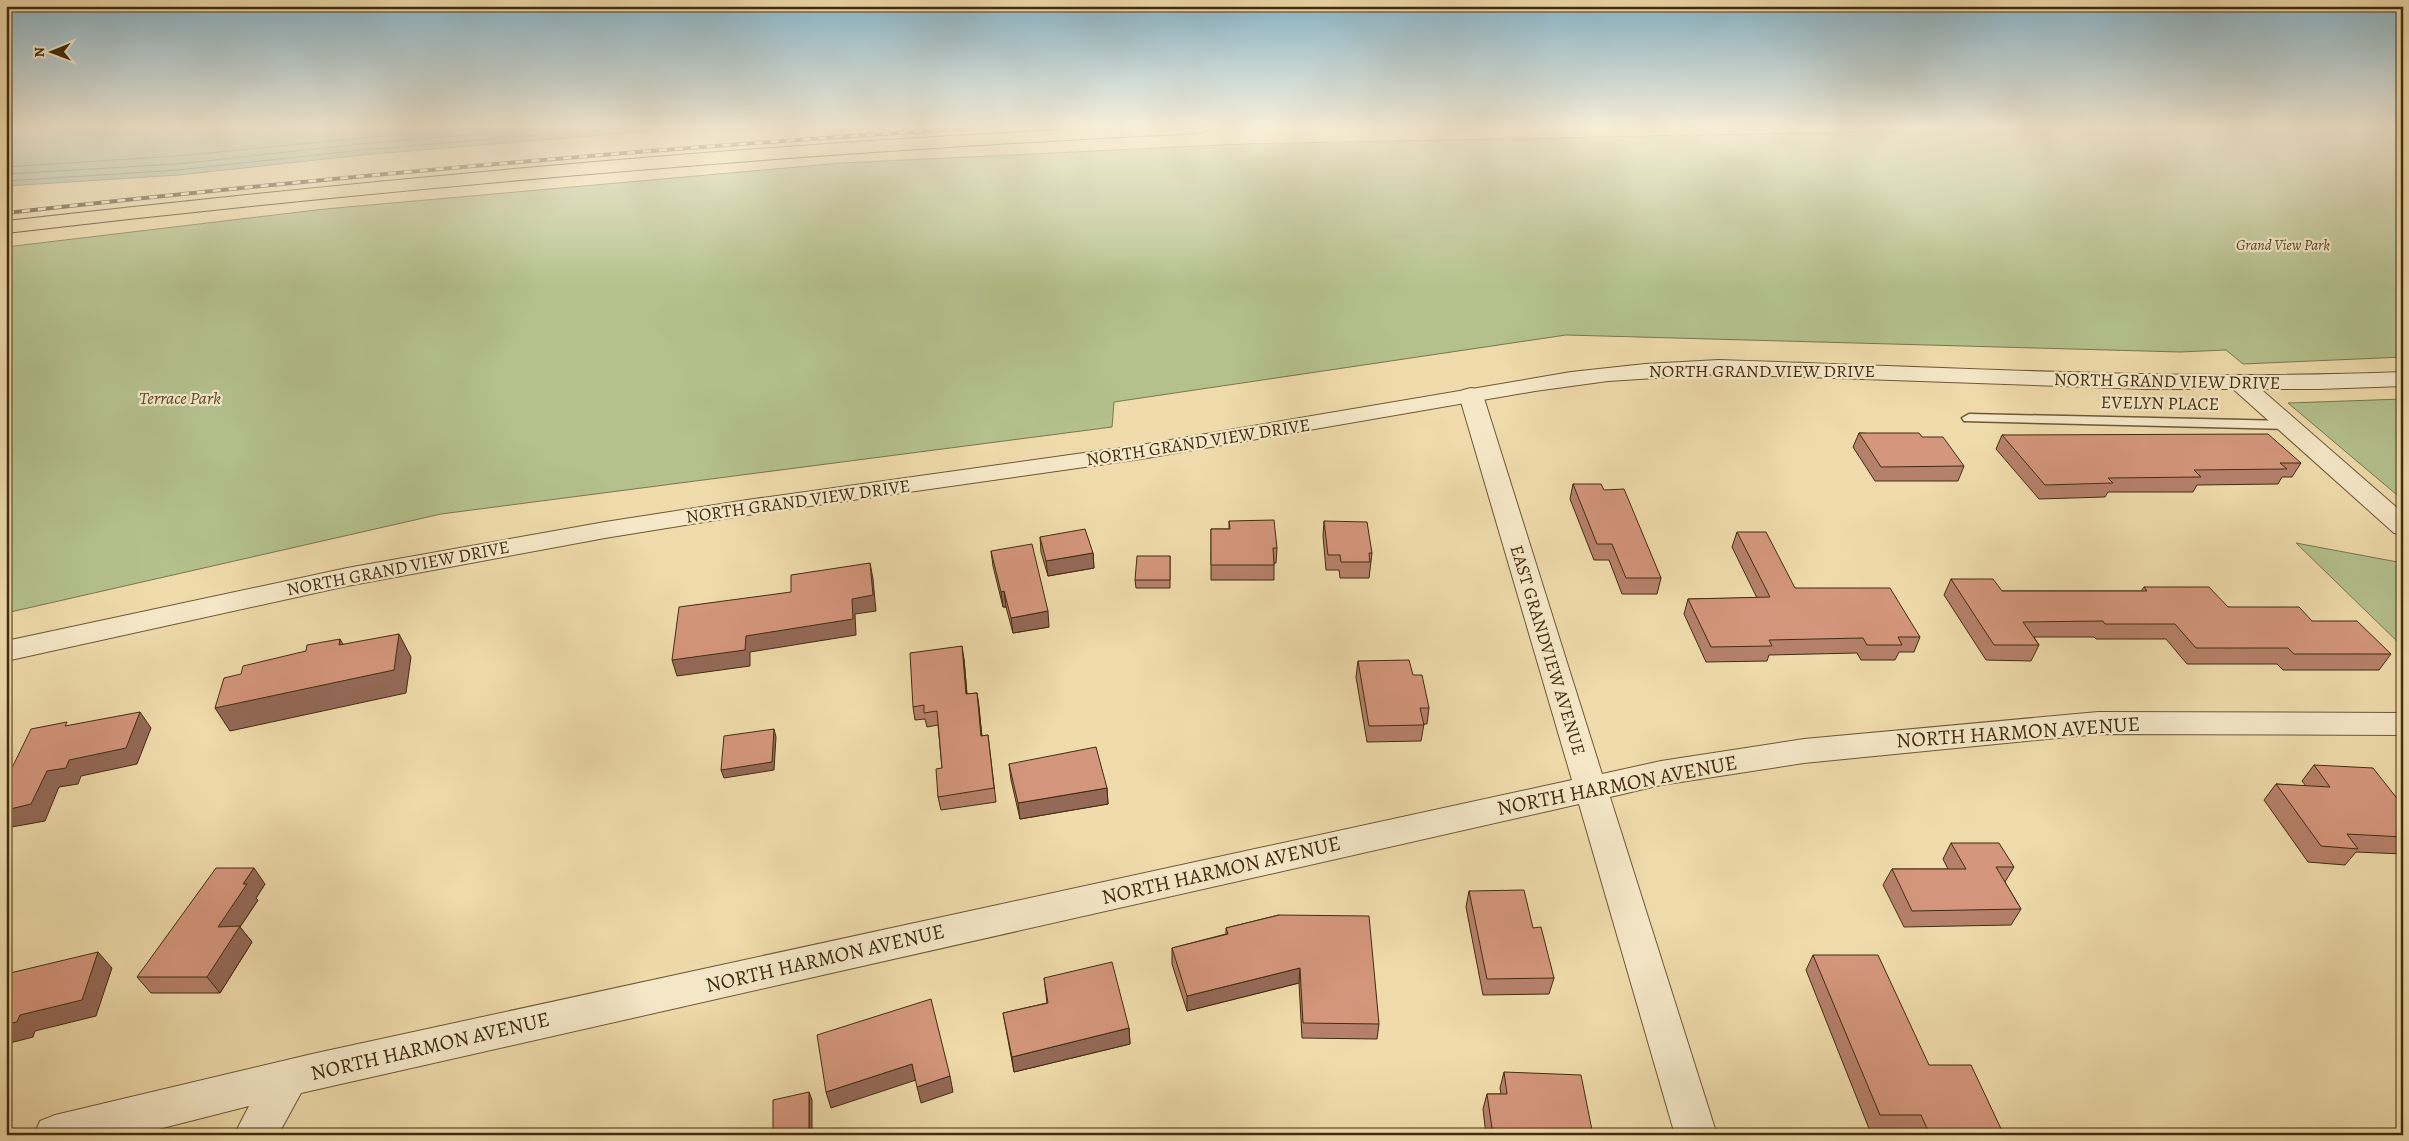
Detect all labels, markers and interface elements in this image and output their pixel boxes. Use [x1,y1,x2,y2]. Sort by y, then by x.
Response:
north arrow [28,28,78,78]
text: N [30,47,49,57]
park label: Grand View Park [2236,235,2330,255]
street label: NORTH GRAND VIEW DRIVE [1649,359,1875,383]
street label: NORTH GRAND VIEW DRIVE [2054,367,2280,395]
park label: Terrace Park [139,386,221,410]
street label: EVELYN PLACE [2101,390,2219,416]
street label: NORTH GRAND VIEW DRIVE [1084,412,1312,472]
street label: NORTH GRAND VIEW DRIVE [684,473,912,529]
street label: NORTH GRAND VIEW DRIVE [285,535,511,601]
street label: EAST GRANDVIEW AVENUE [1505,542,1591,758]
street label: NORTH HARMON AVENUE [1895,710,2141,754]
street label: NORTH HARMON AVENUE [1494,748,1740,822]
street label: NORTH HARMON AVENUE [1099,829,1343,911]
street label: NORTH HARMON AVENUE [703,917,947,999]
street label: NORTH HARMON AVENUE [308,1005,552,1087]

